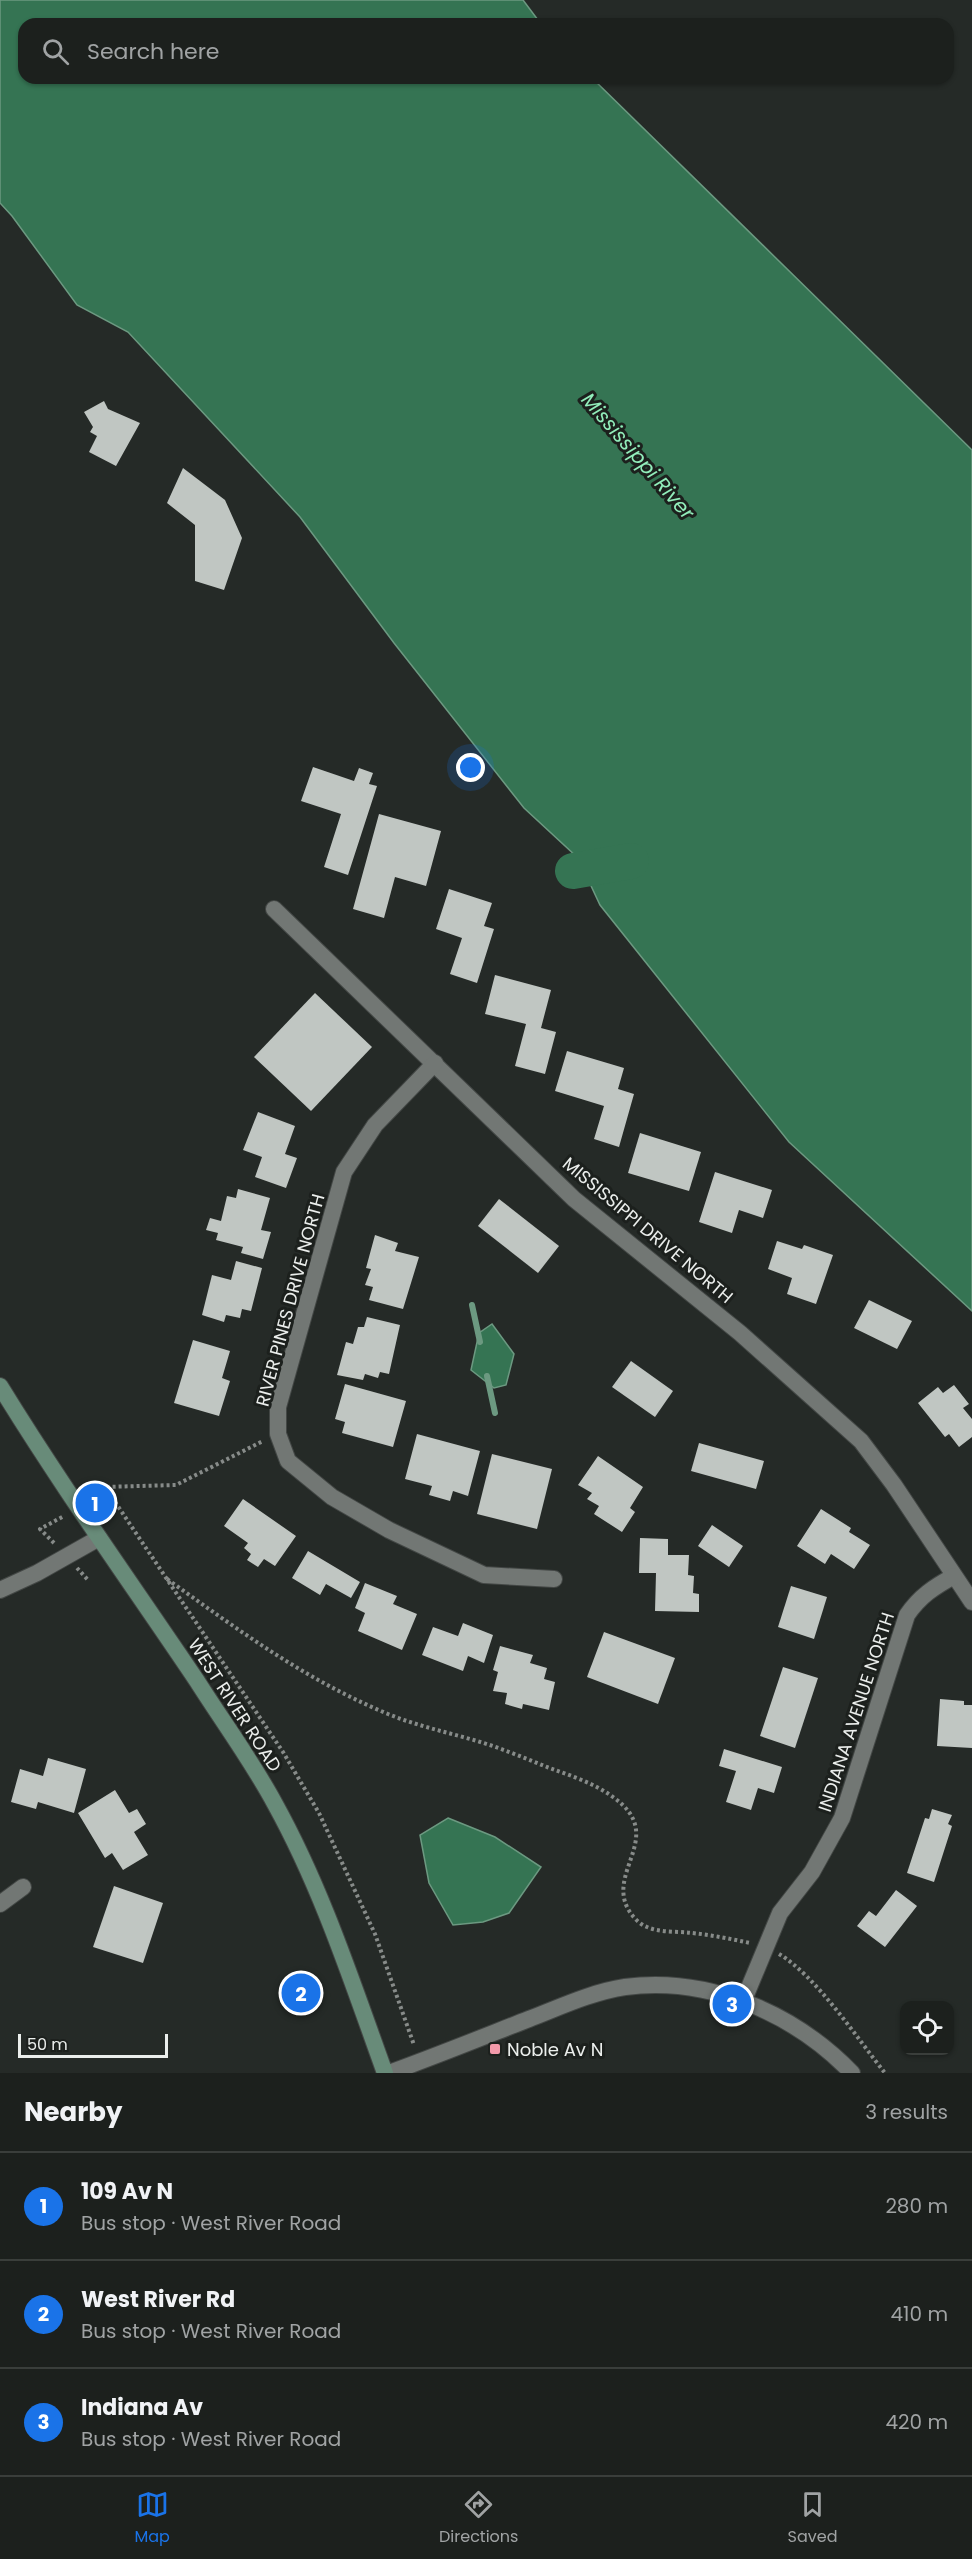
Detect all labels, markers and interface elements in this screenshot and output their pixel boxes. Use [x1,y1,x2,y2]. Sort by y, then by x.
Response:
search box [18,18,954,84]
icon: search [39,35,72,68]
text: Search here [87,36,220,67]
water label: Mississippi River [575,387,701,526]
your location [456,753,485,782]
street label: MISSISSIPPI DRIVE NORTH [557,1151,739,1309]
street label: RIVER PINES DRIVE NORTH [250,1191,330,1409]
pin: 1 [76,1480,115,1526]
street label: INDIANA AVENUE NORTH [812,1609,900,1815]
street label: WEST RIVER ROAD [182,1633,288,1777]
pin: 2 [282,1970,320,2016]
pin: 3 [712,1982,752,2026]
map controls [900,2001,954,2055]
button: locate [900,2001,954,2055]
scale bar [18,2031,168,2058]
text: 50 m [27,2033,68,2056]
place label: Noble Av N [507,2037,603,2062]
marker: Noble Av N [488,2042,502,2056]
text: Nearby [24,2094,122,2130]
text: 3 results [865,2098,948,2126]
text: 109 Av N [81,2176,173,2207]
text: 1 [40,2192,47,2220]
text: 280 m [885,2192,948,2220]
text: Bus stop · West River Road [81,2209,341,2237]
text: West River Rd [81,2284,235,2315]
text: 2 [38,2300,49,2328]
text: 410 m [891,2300,948,2328]
text: Bus stop · West River Road [81,2317,341,2345]
text: Indiana Av [81,2392,203,2423]
text: 3 [37,2408,50,2436]
text: 420 m [885,2408,948,2436]
text: Bus stop · West River Road [81,2425,341,2453]
tab: Map [135,2488,170,2549]
tab: Directions [439,2488,518,2549]
tab: Saved [788,2488,837,2549]

